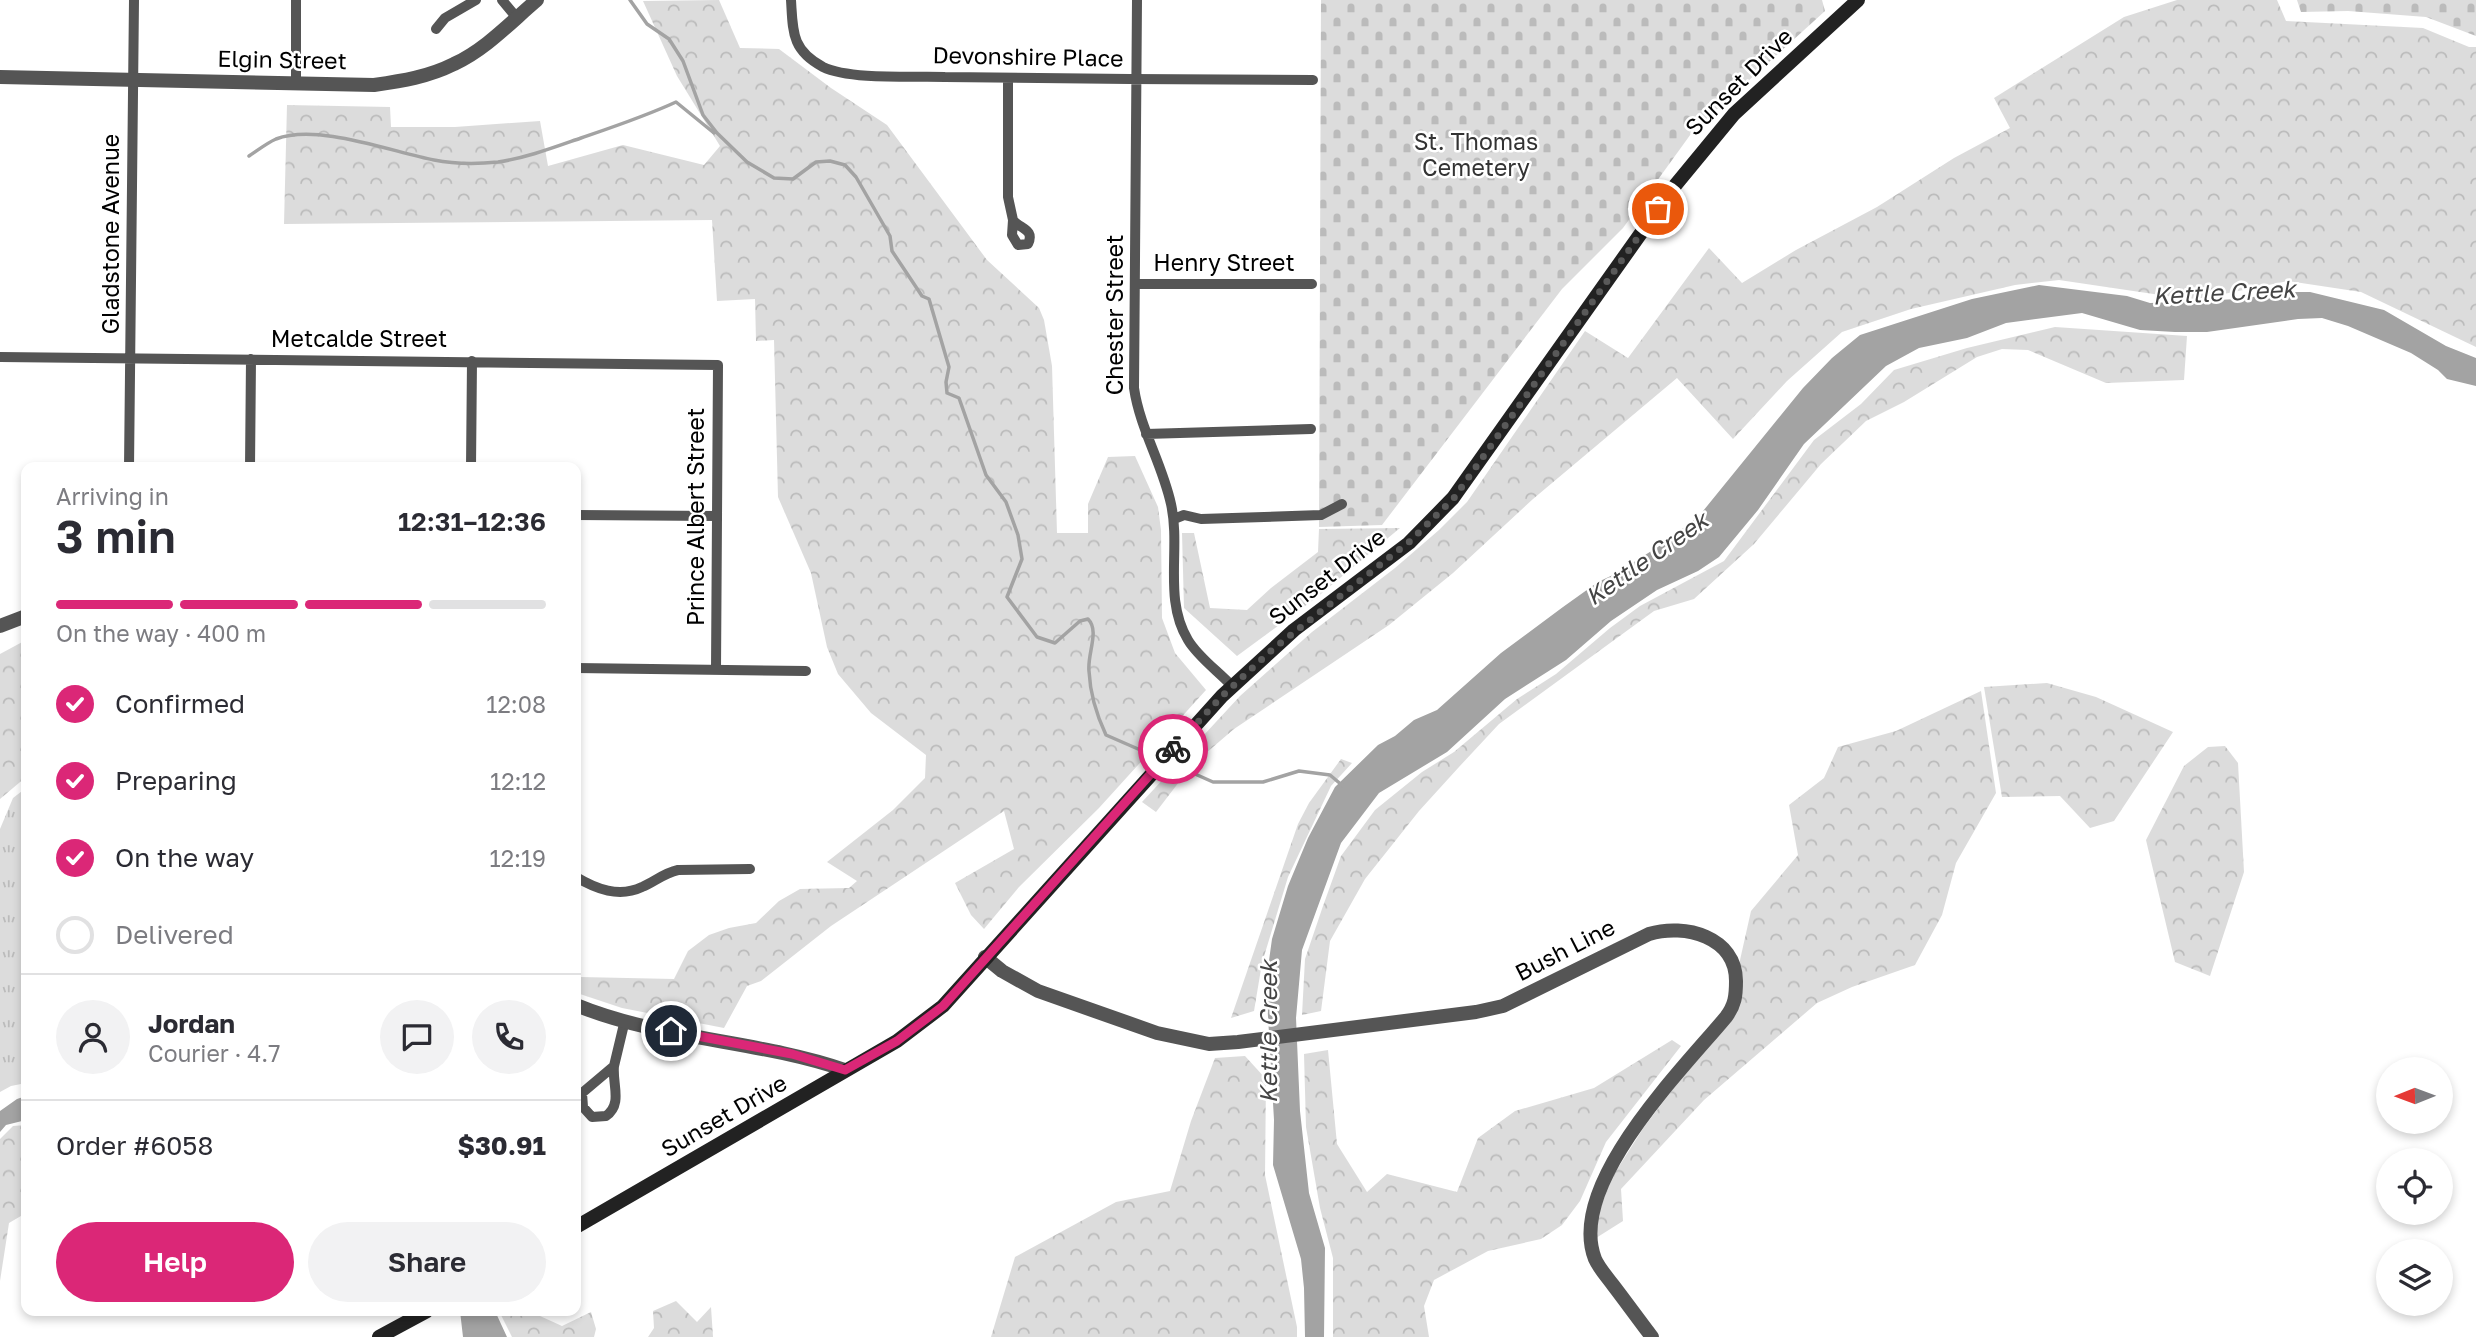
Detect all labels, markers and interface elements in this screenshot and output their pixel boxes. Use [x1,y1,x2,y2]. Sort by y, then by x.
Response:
street label: Sunset Drive [1679,22,1798,141]
street label: Devonshire Place [932,40,1124,72]
street label: Elgin Street [217,44,347,74]
park label: St. Thomas Cemetery [1414,127,1538,181]
street label: Gladstone Avenue [96,134,124,334]
pin [1628,179,1688,239]
icon: bag [1639,190,1677,228]
street label: Chester Street [1100,235,1128,395]
street label: Henry Street [1153,248,1295,276]
water label: Kettle Creek [2152,273,2299,310]
street label: Metcalde Street [271,324,447,352]
street label: Prince Albert Street [681,408,709,626]
text: Arriving in [56,482,169,510]
water label: Kettle Creek [1579,503,1715,611]
text: 12:31–12:36 [398,506,546,537]
text: 3 min [56,508,176,563]
street label: Sunset Drive [1262,522,1390,630]
text: On the way · 400 m [56,619,266,647]
icon: check [56,685,94,723]
text: Confirmed [115,688,245,719]
text: 12:08 [486,690,546,718]
courier [1138,714,1208,784]
icon: bike [1154,730,1192,768]
icon: check [56,762,94,800]
text: Preparing [115,765,237,796]
text: 12:12 [490,767,546,795]
icon: check [56,839,94,877]
text: On the way [115,842,254,873]
text: 12:19 [490,844,546,872]
street label: Bush Line [1510,912,1619,986]
text: Delivered [115,919,234,950]
water label: Kettle Creek [1253,958,1282,1104]
button: person [56,1000,130,1074]
button: chat [380,1000,454,1074]
button: phone [472,1000,546,1074]
pin [641,1001,701,1061]
text: Jordan [148,1008,235,1039]
icon: home [652,1012,690,1050]
text: Courier · 4.7 [148,1039,280,1067]
north arrow [2376,1057,2454,1134]
map controls [2376,1057,2453,1316]
street label: Sunset Drive [656,1068,791,1162]
text: Order #6058 [56,1130,213,1161]
text: $30.91 [458,1130,546,1161]
button: locate [2376,1148,2453,1225]
button: Help [56,1222,294,1302]
button: Share [308,1222,546,1302]
button: layers [2376,1239,2453,1316]

